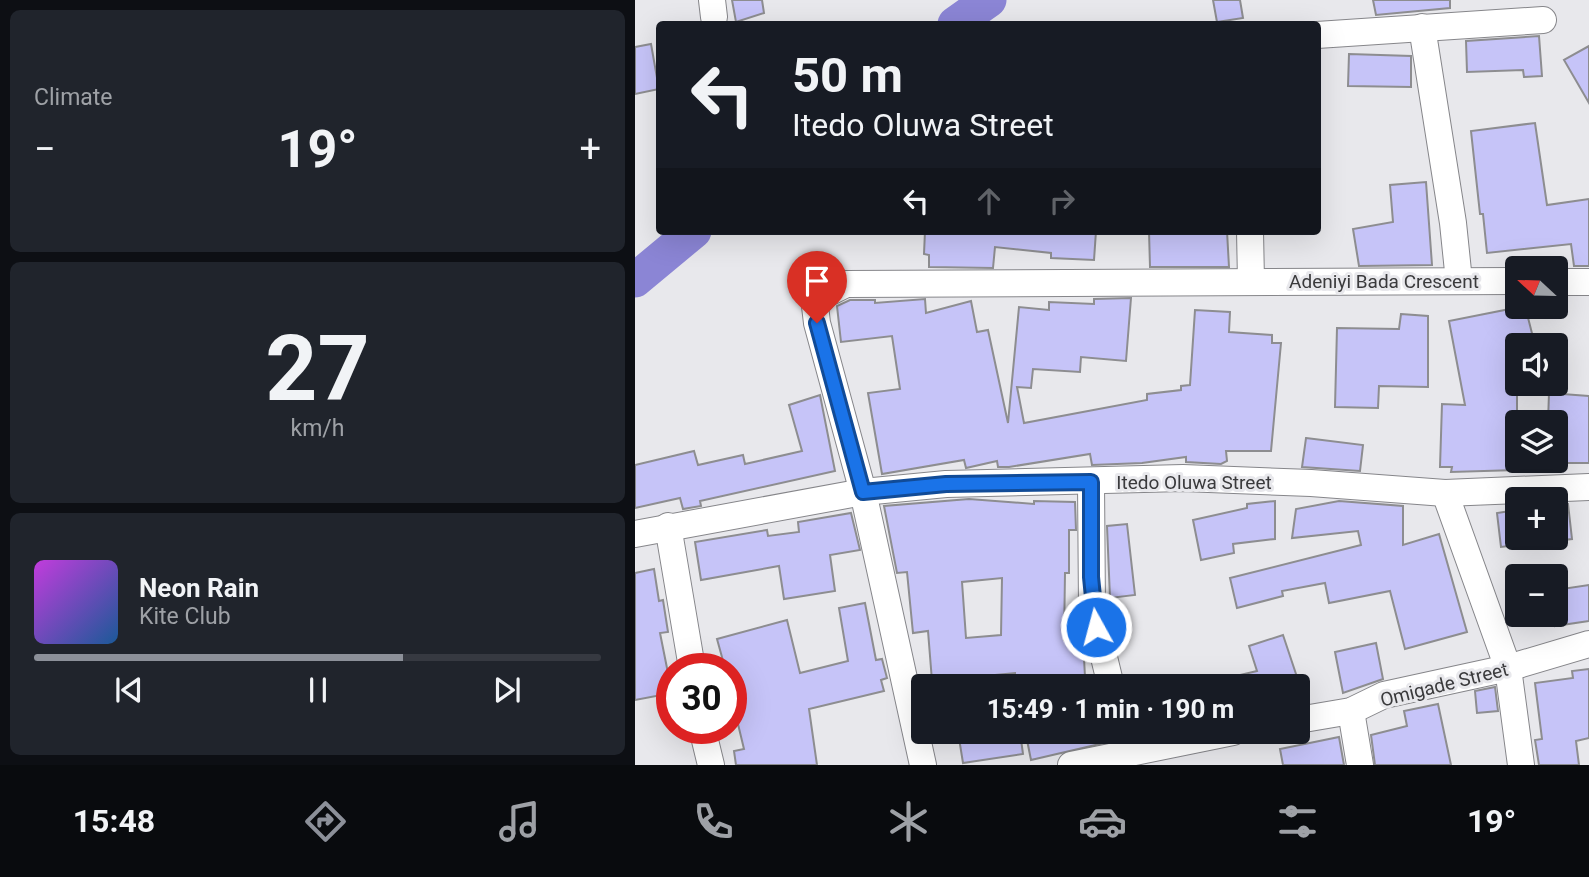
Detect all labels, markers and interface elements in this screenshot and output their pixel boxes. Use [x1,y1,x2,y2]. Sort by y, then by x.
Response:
text: 50 m [792,47,903,104]
icon: left [677,49,768,140]
text: Climate [34,84,113,111]
text: Itedo Oluwa Street [792,106,1054,144]
text: 19° [278,119,358,180]
text: − [34,127,56,171]
text: + [579,127,601,171]
icon: left [897,182,935,220]
icon: ahead [970,182,1008,220]
icon: right [1043,182,1081,220]
pin [787,251,847,323]
north arrow [1505,256,1568,318]
map controls [1505,256,1568,627]
icon: arrive [798,262,836,300]
street label: Adeniyi Bada Crescent [1289,270,1479,293]
text: 27 [265,316,370,422]
button: sound [1505,333,1568,396]
button: layers [1505,410,1568,473]
text: km/h [291,415,345,442]
street label: Itedo Oluwa Street [1116,471,1272,494]
button: + [1505,487,1568,550]
button: − [1505,564,1568,627]
text: Neon Rain [139,573,259,603]
position arrow [1059,590,1133,664]
text: Kite Club [139,603,231,630]
speed limit sign: 30 [656,653,747,744]
street label: Omigade Street [1378,657,1510,711]
icon: previous [110,671,148,709]
icon: pause [299,671,337,709]
icon: next [488,671,526,709]
text: 15:49 · 1 min · 190 m [987,694,1234,724]
icon: directions [301,797,350,846]
icon: music [495,797,544,846]
icon: phone [689,797,738,846]
icon: climate [884,797,933,846]
icon: car [1078,797,1127,846]
icon: filters [1273,797,1322,846]
text: 15:48 [73,802,155,840]
text: 19° [1467,802,1516,840]

